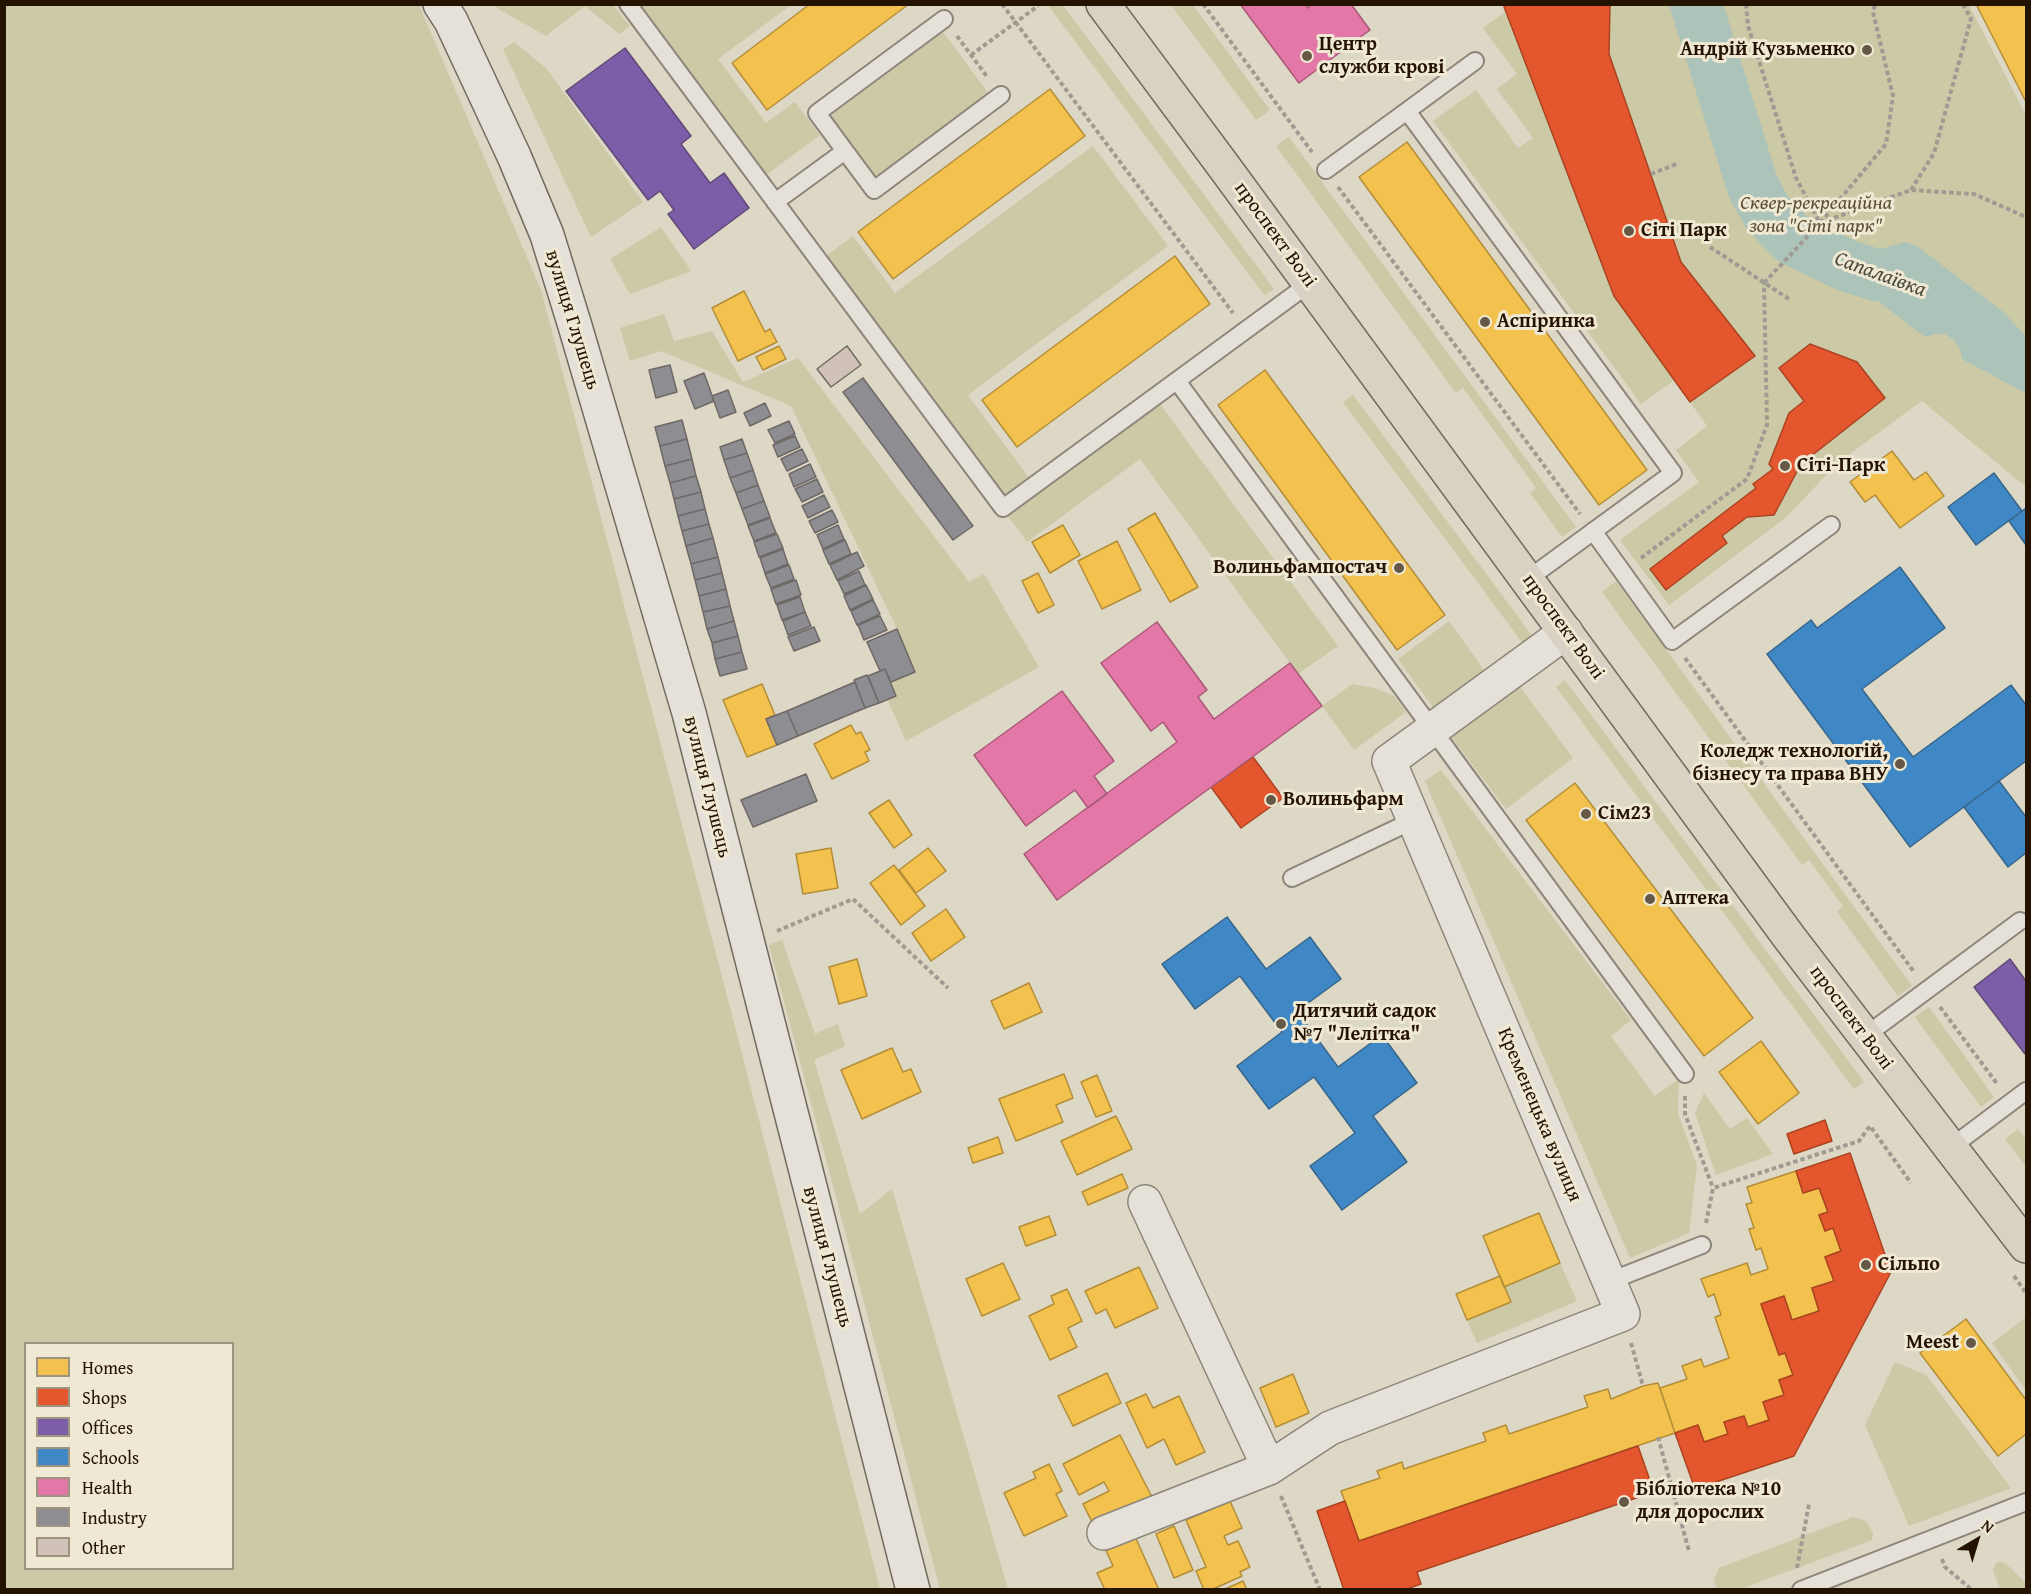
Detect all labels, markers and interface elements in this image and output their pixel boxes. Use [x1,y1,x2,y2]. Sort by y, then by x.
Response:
place label: Центр служби крові [1319,33,1444,80]
place label: Андрій Кузьменко [1680,38,1855,62]
marker: Андрій Кузьменко [1860,43,1874,57]
marker: Центр служби крові [1300,49,1314,63]
street label: проспект Волі [1229,178,1321,292]
park label: Сквер-рекреаційна зона "Сіті парк" [1740,192,1892,239]
place label: Сіті Парк [1641,219,1726,243]
marker: Сіті Парк [1622,224,1636,238]
street label: вулиця Глушець [539,247,605,393]
water label: Сапалаївка [1831,247,1929,303]
place label: Аспіринка [1497,310,1595,334]
marker: Аспіринка [1478,315,1492,329]
place label: Сіті-Парк [1797,454,1885,478]
marker: Сіті-Парк [1778,459,1792,473]
place label: Волиньфампостач [1213,556,1387,580]
marker: Волиньфампостач [1392,561,1406,575]
street label: проспект Волі [1517,570,1609,684]
street label: вулиця Глушець [678,714,736,860]
place label: Коледж технологій, бізнесу та права ВНУ [1693,740,1888,787]
marker: Коледж технологій, бізнесу та права ВНУ [1893,757,1907,771]
place label: Волиньфарм [1283,788,1404,812]
marker: Волиньфарм [1264,793,1278,807]
place label: Сім23 [1598,802,1651,826]
marker: Сім23 [1579,807,1593,821]
place label: Аптека [1662,887,1729,911]
marker: Аптека [1643,892,1657,906]
street label: проспект Волі [1804,961,1898,1075]
place label: Дитячий садок №7 "Лелітка" [1293,1000,1436,1047]
marker: Дитячий садок №7 "Лелітка" [1274,1017,1288,1031]
street label: Кременецька вулиця [1491,1024,1587,1206]
street label: вулиця Глушець [797,1184,857,1330]
place label: Сільпо [1878,1253,1940,1277]
marker: Сільпо [1859,1258,1873,1272]
place label: Meest [1906,1331,1959,1355]
marker: Meest [1964,1336,1978,1350]
legend [24,1342,234,1570]
text: Homes [82,1354,133,1381]
text: Shops [82,1384,127,1411]
text: Offices [82,1414,133,1441]
text: Schools [82,1444,139,1471]
text: Health [82,1474,132,1501]
place label: Бібліотека №10 для дорослих [1636,1478,1781,1525]
marker: Бібліотека №10 для дорослих [1617,1495,1631,1509]
text: Industry [82,1504,147,1531]
north arrow [1947,1510,2007,1570]
text: N [1976,1513,2000,1539]
text: Other [82,1534,125,1561]

